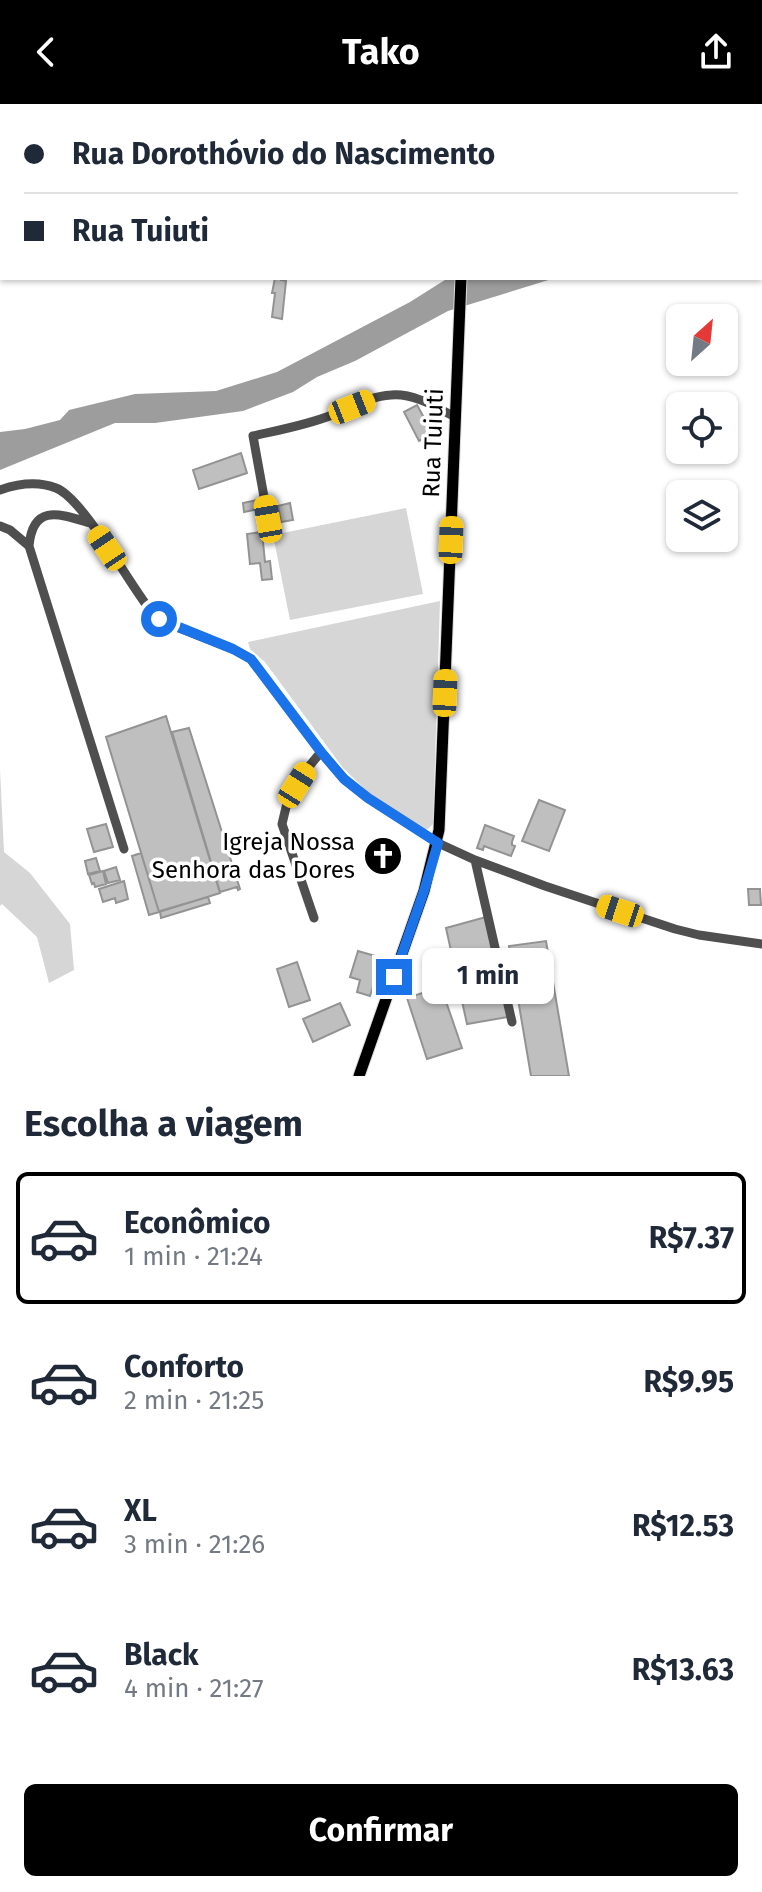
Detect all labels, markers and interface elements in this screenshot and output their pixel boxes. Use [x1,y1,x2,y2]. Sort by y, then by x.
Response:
icon: back [24,30,68,74]
text: Tako [342,30,420,74]
icon: share [694,30,738,74]
text: Rua Dorothóvio do Nascimento [72,136,495,172]
text: Rua Tuiuti [72,213,209,249]
north arrow [666,304,738,376]
map controls [666,304,738,552]
car [325,387,379,427]
street label: Rua Tuiuti [417,388,449,498]
button: locate [666,392,738,464]
button: layers [666,480,738,552]
car [252,493,284,545]
car [438,516,464,564]
car [84,521,130,575]
route start [141,601,177,637]
car [432,669,458,717]
car [274,758,320,812]
place label: Igreja Nossa Senhora das Dores [152,828,355,884]
church icon: Igreja Nossa Senhora das Dores [362,835,404,877]
car [593,892,647,930]
callout: 1 min [422,949,554,1005]
route end [376,959,412,995]
text: 1 min [457,960,519,991]
text: Escolha a viagem [24,1102,303,1146]
icon: car [28,1202,100,1274]
text: Econômico [124,1205,270,1241]
text: R$7.37 [649,1220,734,1256]
text: 1 min · 21:24 [124,1241,263,1272]
icon: car [28,1346,100,1418]
text: Conforto [124,1349,244,1385]
text: R$9.95 [644,1364,734,1400]
text: 2 min · 21:25 [124,1385,264,1416]
icon: car [28,1490,100,1562]
text: XL [124,1493,157,1529]
text: R$12.53 [632,1508,734,1544]
text: 3 min · 21:26 [124,1529,265,1560]
icon: car [28,1634,100,1706]
text: Black [124,1637,199,1673]
text: R$13.63 [632,1652,734,1688]
text: 4 min · 21:27 [124,1673,263,1704]
button: Confirmar [24,1784,738,1876]

